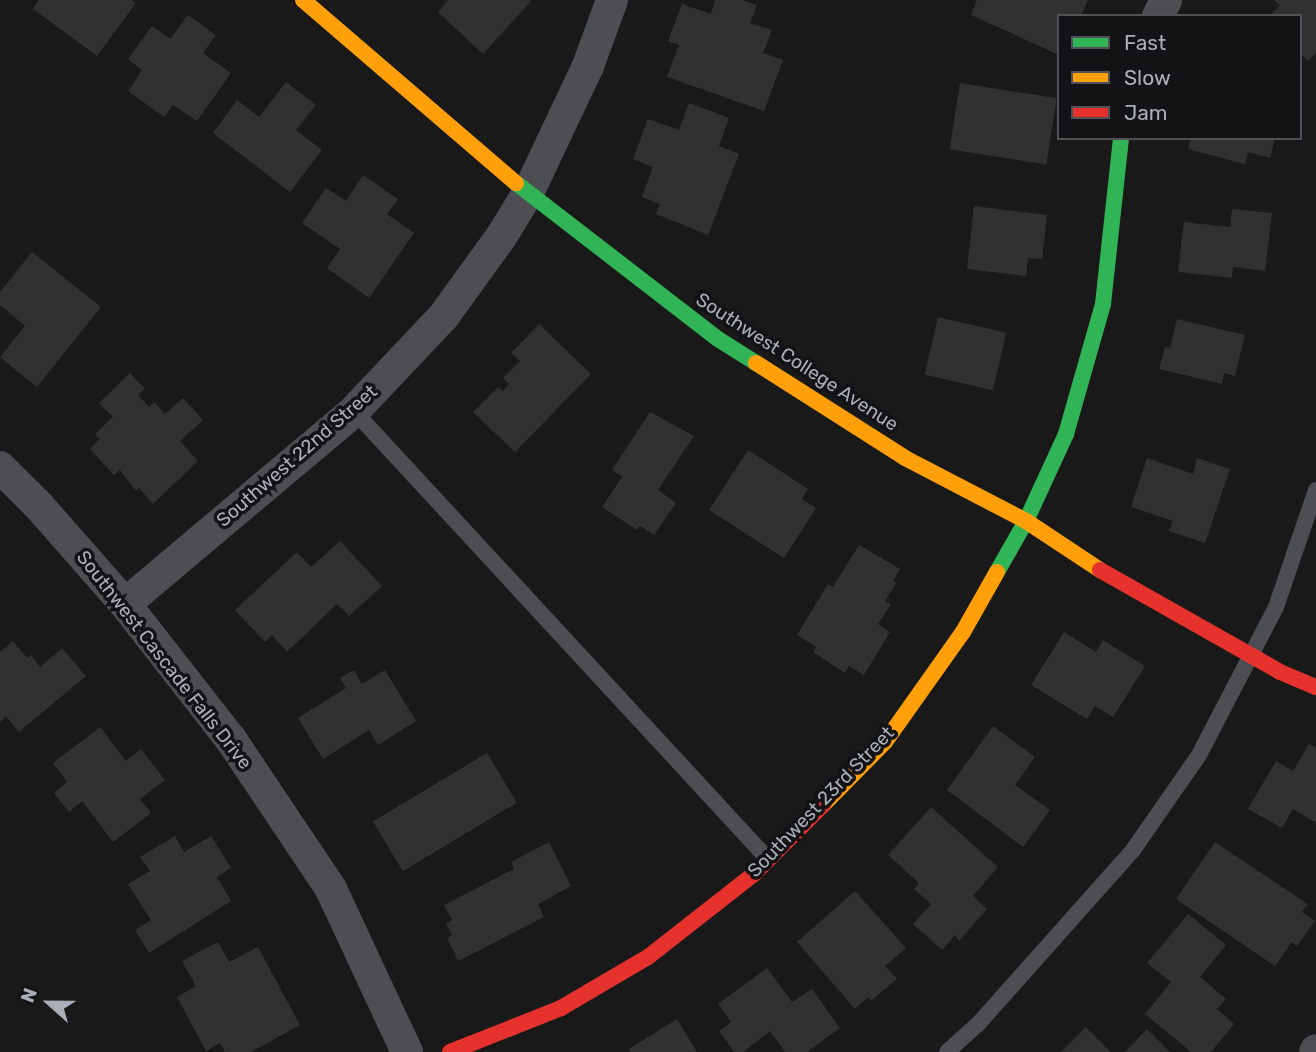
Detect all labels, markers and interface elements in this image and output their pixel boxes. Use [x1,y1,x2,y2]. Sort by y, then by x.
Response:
legend [1057,14,1302,140]
text: Fast [1124,30,1166,55]
text: Slow [1124,65,1171,90]
text: Jam [1124,100,1168,125]
street label: Southwest College Avenue [691,288,903,436]
street label: Southwest 22nd Street [212,380,382,532]
street label: Southwest Cascade Falls Drive [72,546,256,774]
street label: Southwest 23rd Street [743,722,899,882]
north arrow [14,968,84,1038]
text: N [16,985,42,1006]

